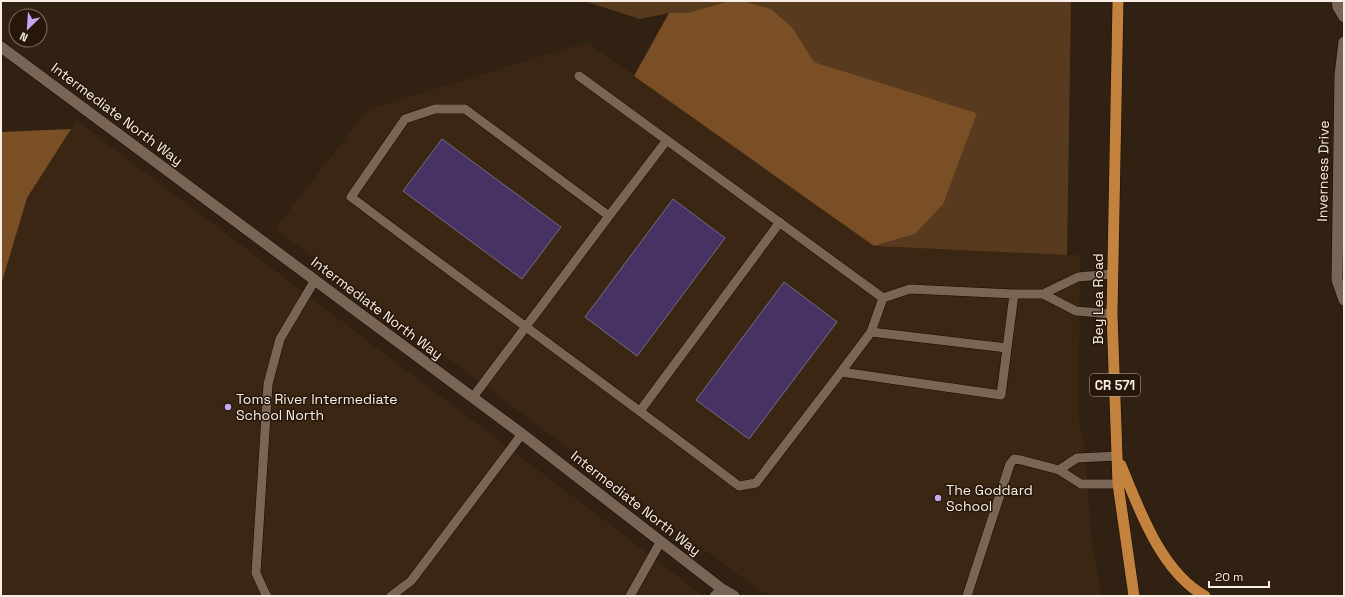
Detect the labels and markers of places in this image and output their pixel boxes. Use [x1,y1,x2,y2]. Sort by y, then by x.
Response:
place label: Toms River Intermediate School North [236,390,398,424]
marker: Toms River Intermediate School North [223,402,233,412]
place label: The Goddard School [946,481,1033,515]
marker: The Goddard School [933,493,943,503]

